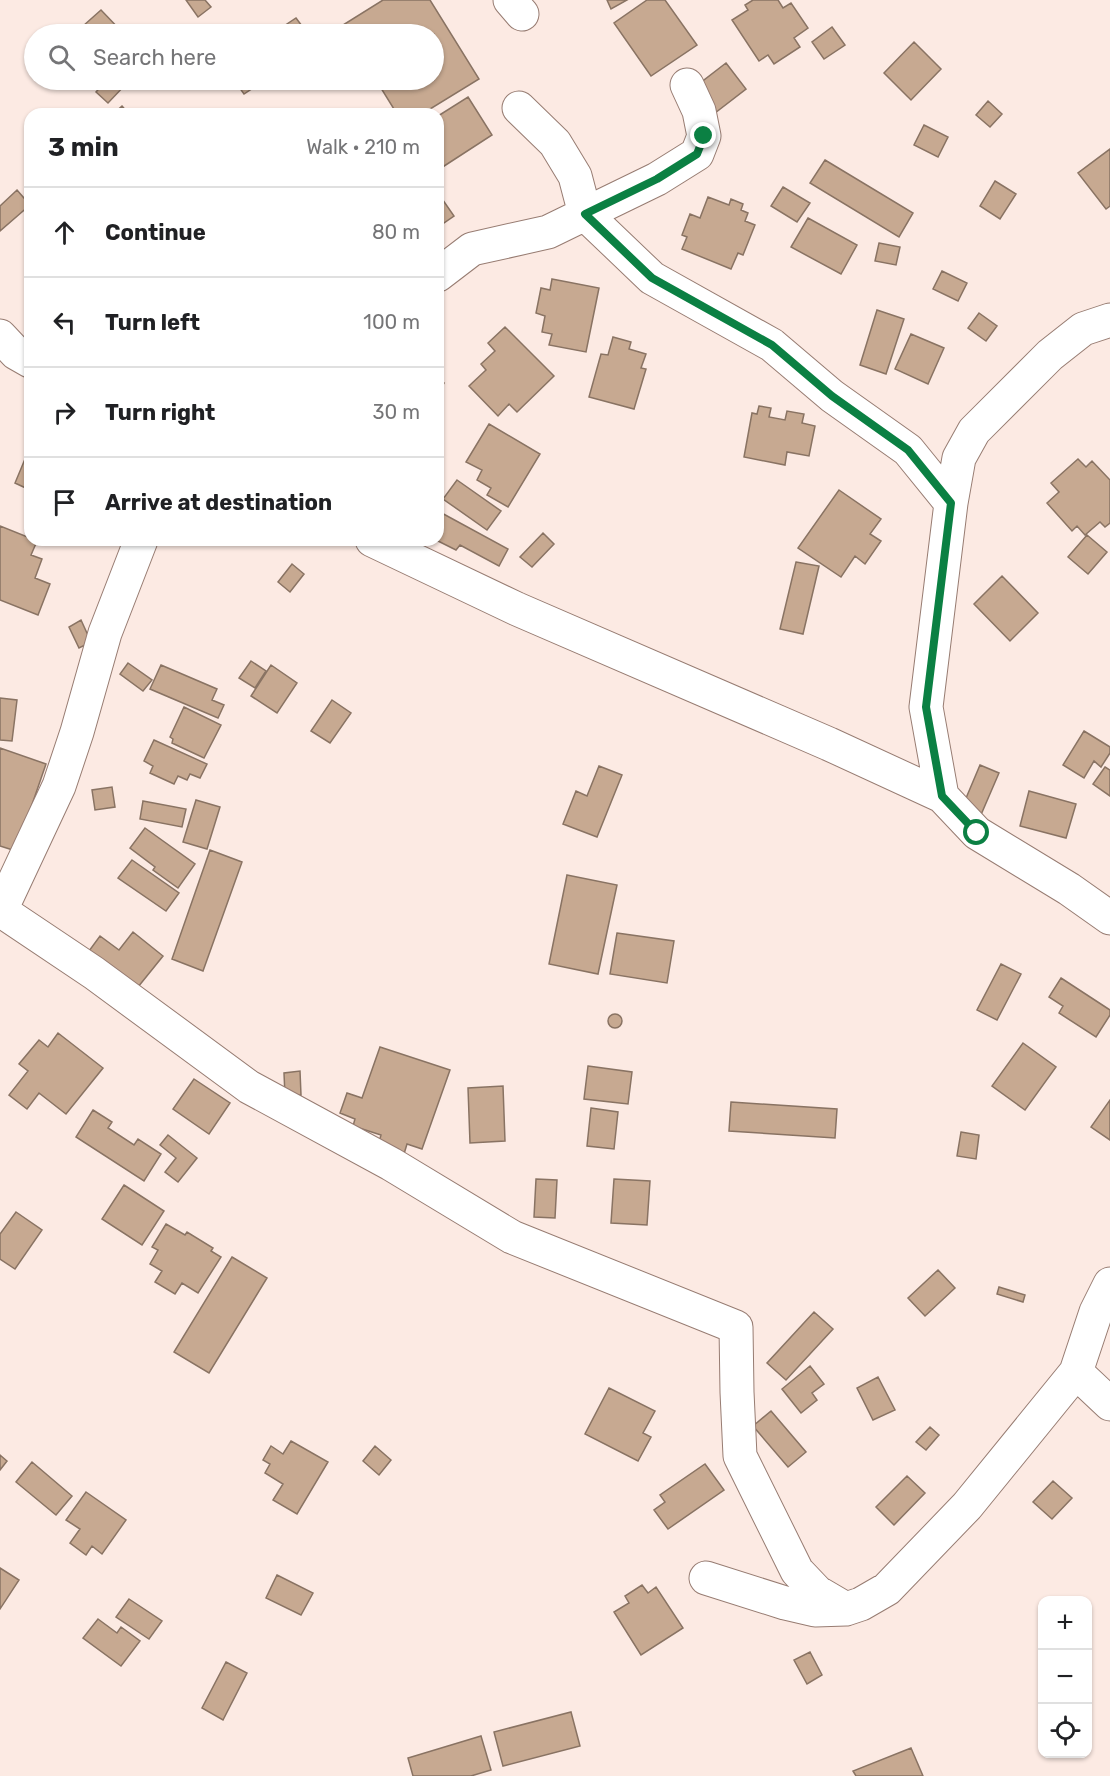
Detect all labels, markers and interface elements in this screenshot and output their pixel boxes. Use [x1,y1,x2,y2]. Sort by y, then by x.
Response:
search box [24,24,444,90]
icon: search [45,41,78,74]
text: Search here [93,44,216,71]
route end [690,122,716,148]
text: 3 min [48,132,119,163]
text: Walk · 210 m [306,135,420,159]
icon: ahead [48,216,81,249]
text: Continue [105,219,206,246]
text: 80 m [372,220,420,244]
icon: left [48,306,81,339]
text: Turn left [105,309,200,336]
text: 100 m [363,310,420,334]
icon: right [48,396,81,429]
text: Turn right [105,399,215,426]
text: 30 m [373,400,420,424]
icon: arrive [48,486,81,519]
text: Arrive at destination [105,489,332,516]
route start [963,819,989,845]
map controls [1038,1596,1092,1758]
button: + [1038,1596,1092,1650]
button: − [1038,1650,1092,1704]
button: locate [1038,1704,1092,1758]

